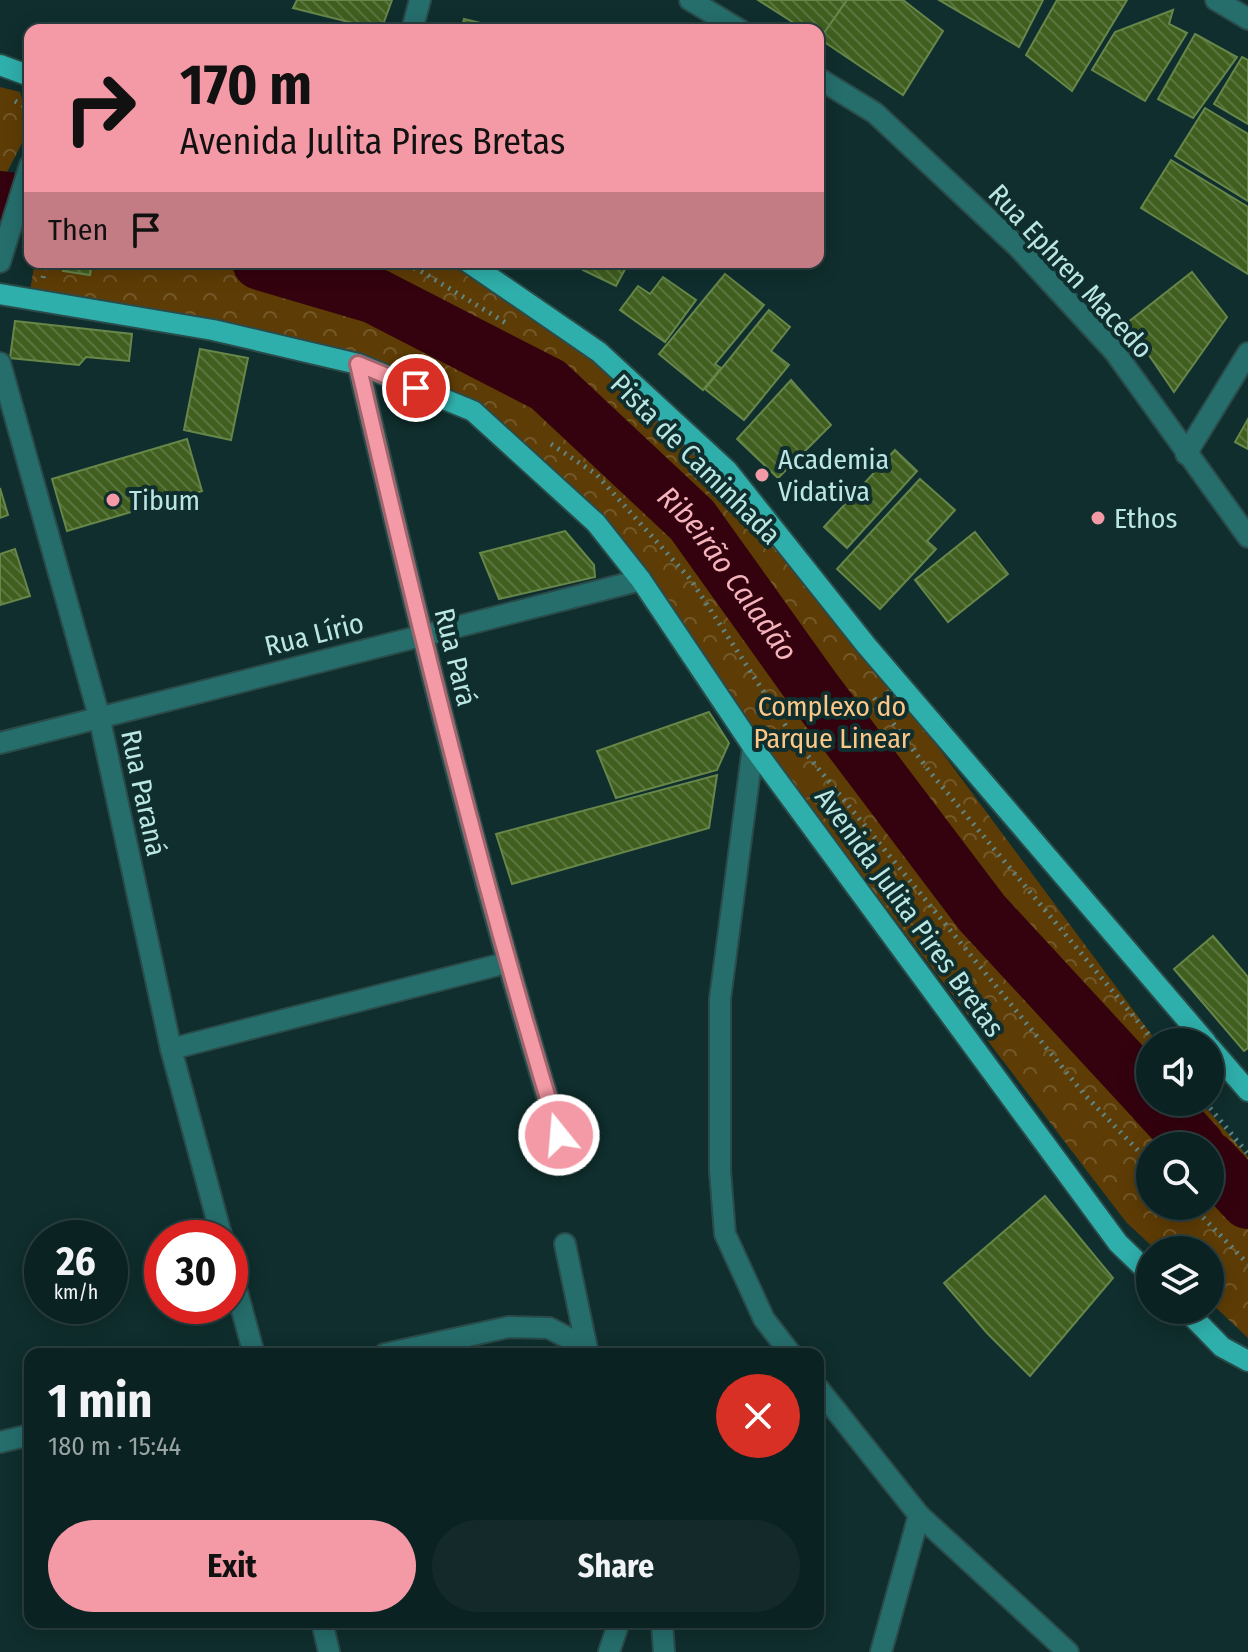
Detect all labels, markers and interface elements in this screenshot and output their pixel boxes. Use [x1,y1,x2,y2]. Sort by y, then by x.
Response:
text: 170 m [180,52,312,119]
icon: right [48,56,152,160]
text: Avenida Julita Pires Bretas [180,120,565,164]
street label: Rua Ephren Macedo [982,178,1160,365]
icon: arrive [124,208,168,252]
text: Then [48,212,108,248]
pin [382,354,450,422]
icon: arrive [394,366,438,410]
street label: Pista de Caminhada [604,368,787,551]
place label: Academia Vidativa [778,443,889,508]
marker: Academia Vidativa [753,466,771,484]
water label: Ribeirão Caladão [650,479,805,668]
place label: Tibum [129,484,200,517]
marker: Tibum [104,491,122,509]
place label: Ethos [1114,502,1177,535]
marker: Ethos [1089,509,1107,527]
street label: Rua Pará [427,605,484,710]
street label: Rua Lírio [261,606,367,663]
park label: Complexo do Parque Linear [753,690,911,755]
street label: Rua Paraná [114,727,173,859]
street label: Avenida Julita Pires Bretas [808,781,1011,1043]
map controls [1136,1028,1224,1324]
button: sound [1136,1028,1224,1116]
position arrow [517,1093,601,1177]
button: search [1136,1132,1224,1220]
speed limit sign: 30 [144,1220,248,1324]
button: layers [1136,1236,1224,1324]
text: 26 [56,1238,96,1286]
text: km/h [54,1280,98,1304]
text: 1 min [48,1372,153,1430]
button: close [716,1374,800,1458]
text: 180 m · 15:44 [48,1431,181,1462]
button: Exit [48,1520,416,1612]
button: Share [432,1520,800,1612]

